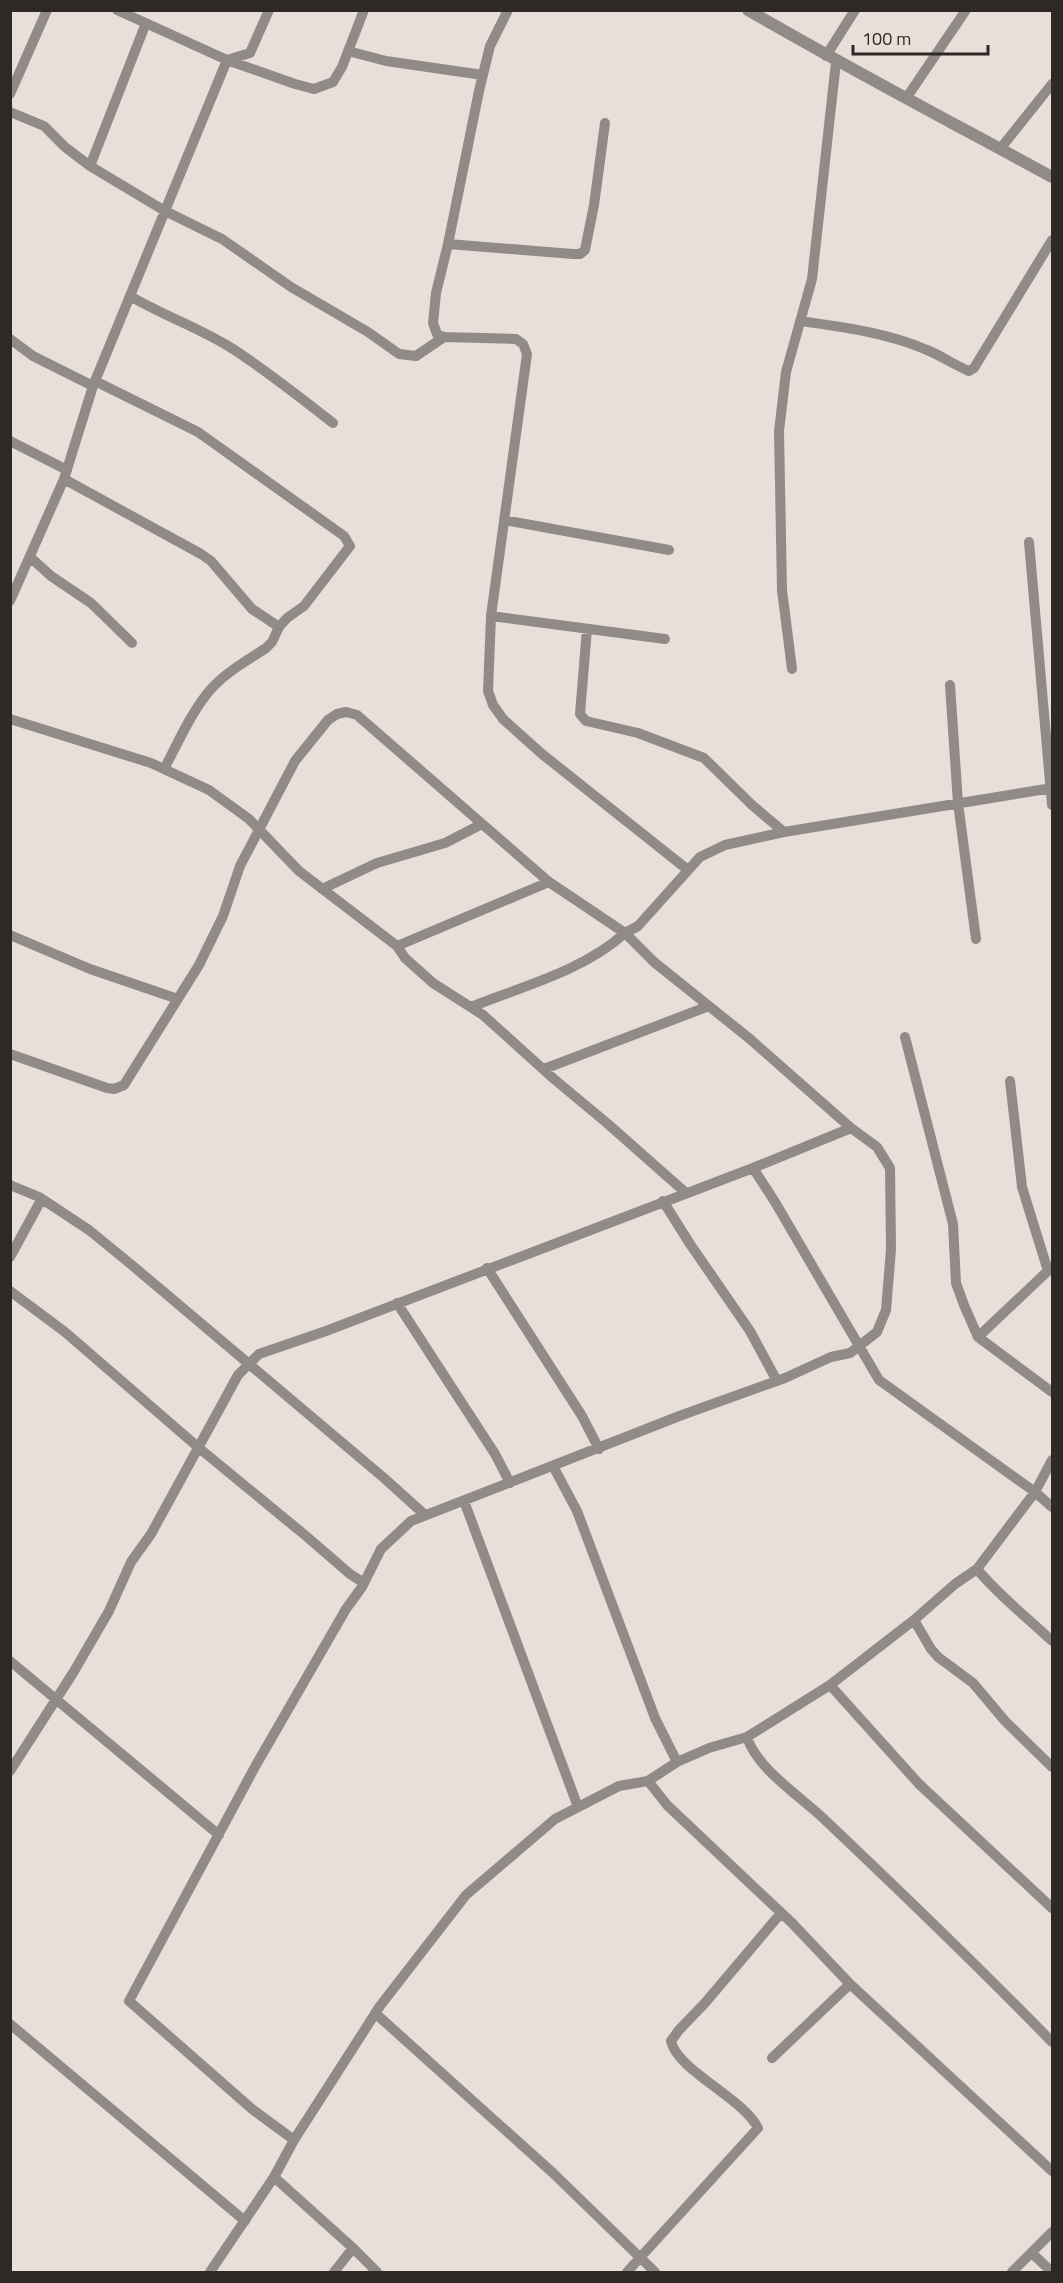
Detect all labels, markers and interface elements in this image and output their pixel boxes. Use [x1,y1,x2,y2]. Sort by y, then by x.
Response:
scale bar [853,18,988,56]
text: 100 m [862,25,911,52]

